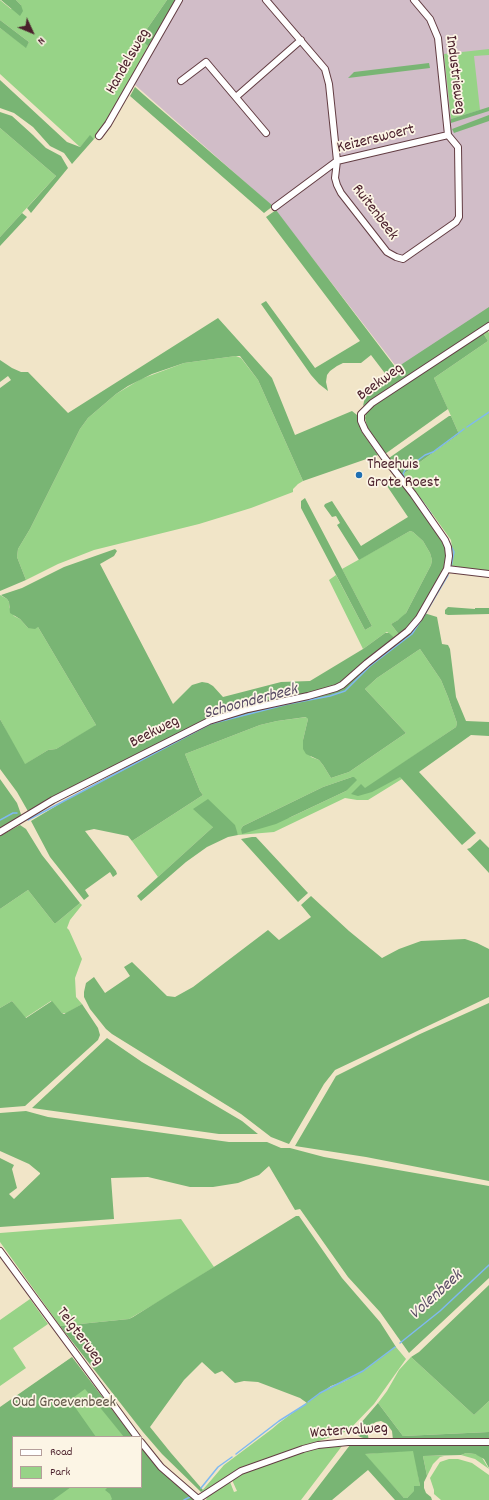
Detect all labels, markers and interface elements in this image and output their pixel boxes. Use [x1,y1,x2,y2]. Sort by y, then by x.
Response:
north arrow [12,12,52,52]
street label: Handelsweg [103,26,155,98]
text: N [33,33,48,48]
street label: Industrieweg [440,34,468,116]
street label: Keizerswoert [335,121,417,159]
street label: Ruitenbeek [347,181,401,245]
street label: Beekweg [354,360,408,406]
place label: Theehuis Grote Roest [367,456,439,494]
marker: Theehuis Grote Roest [354,470,364,480]
water label: Schoonderbeek [202,681,300,725]
street label: Beekweg [127,713,183,753]
water label: Volenbeek [406,1267,468,1325]
street label: Telgterweg [51,1304,107,1370]
park label: Oud Groevenbeek [12,1394,116,1414]
street label: Watervalweg [309,1420,389,1444]
legend [12,1436,142,1488]
text: Road [50,1444,72,1461]
text: Park [50,1464,70,1481]

